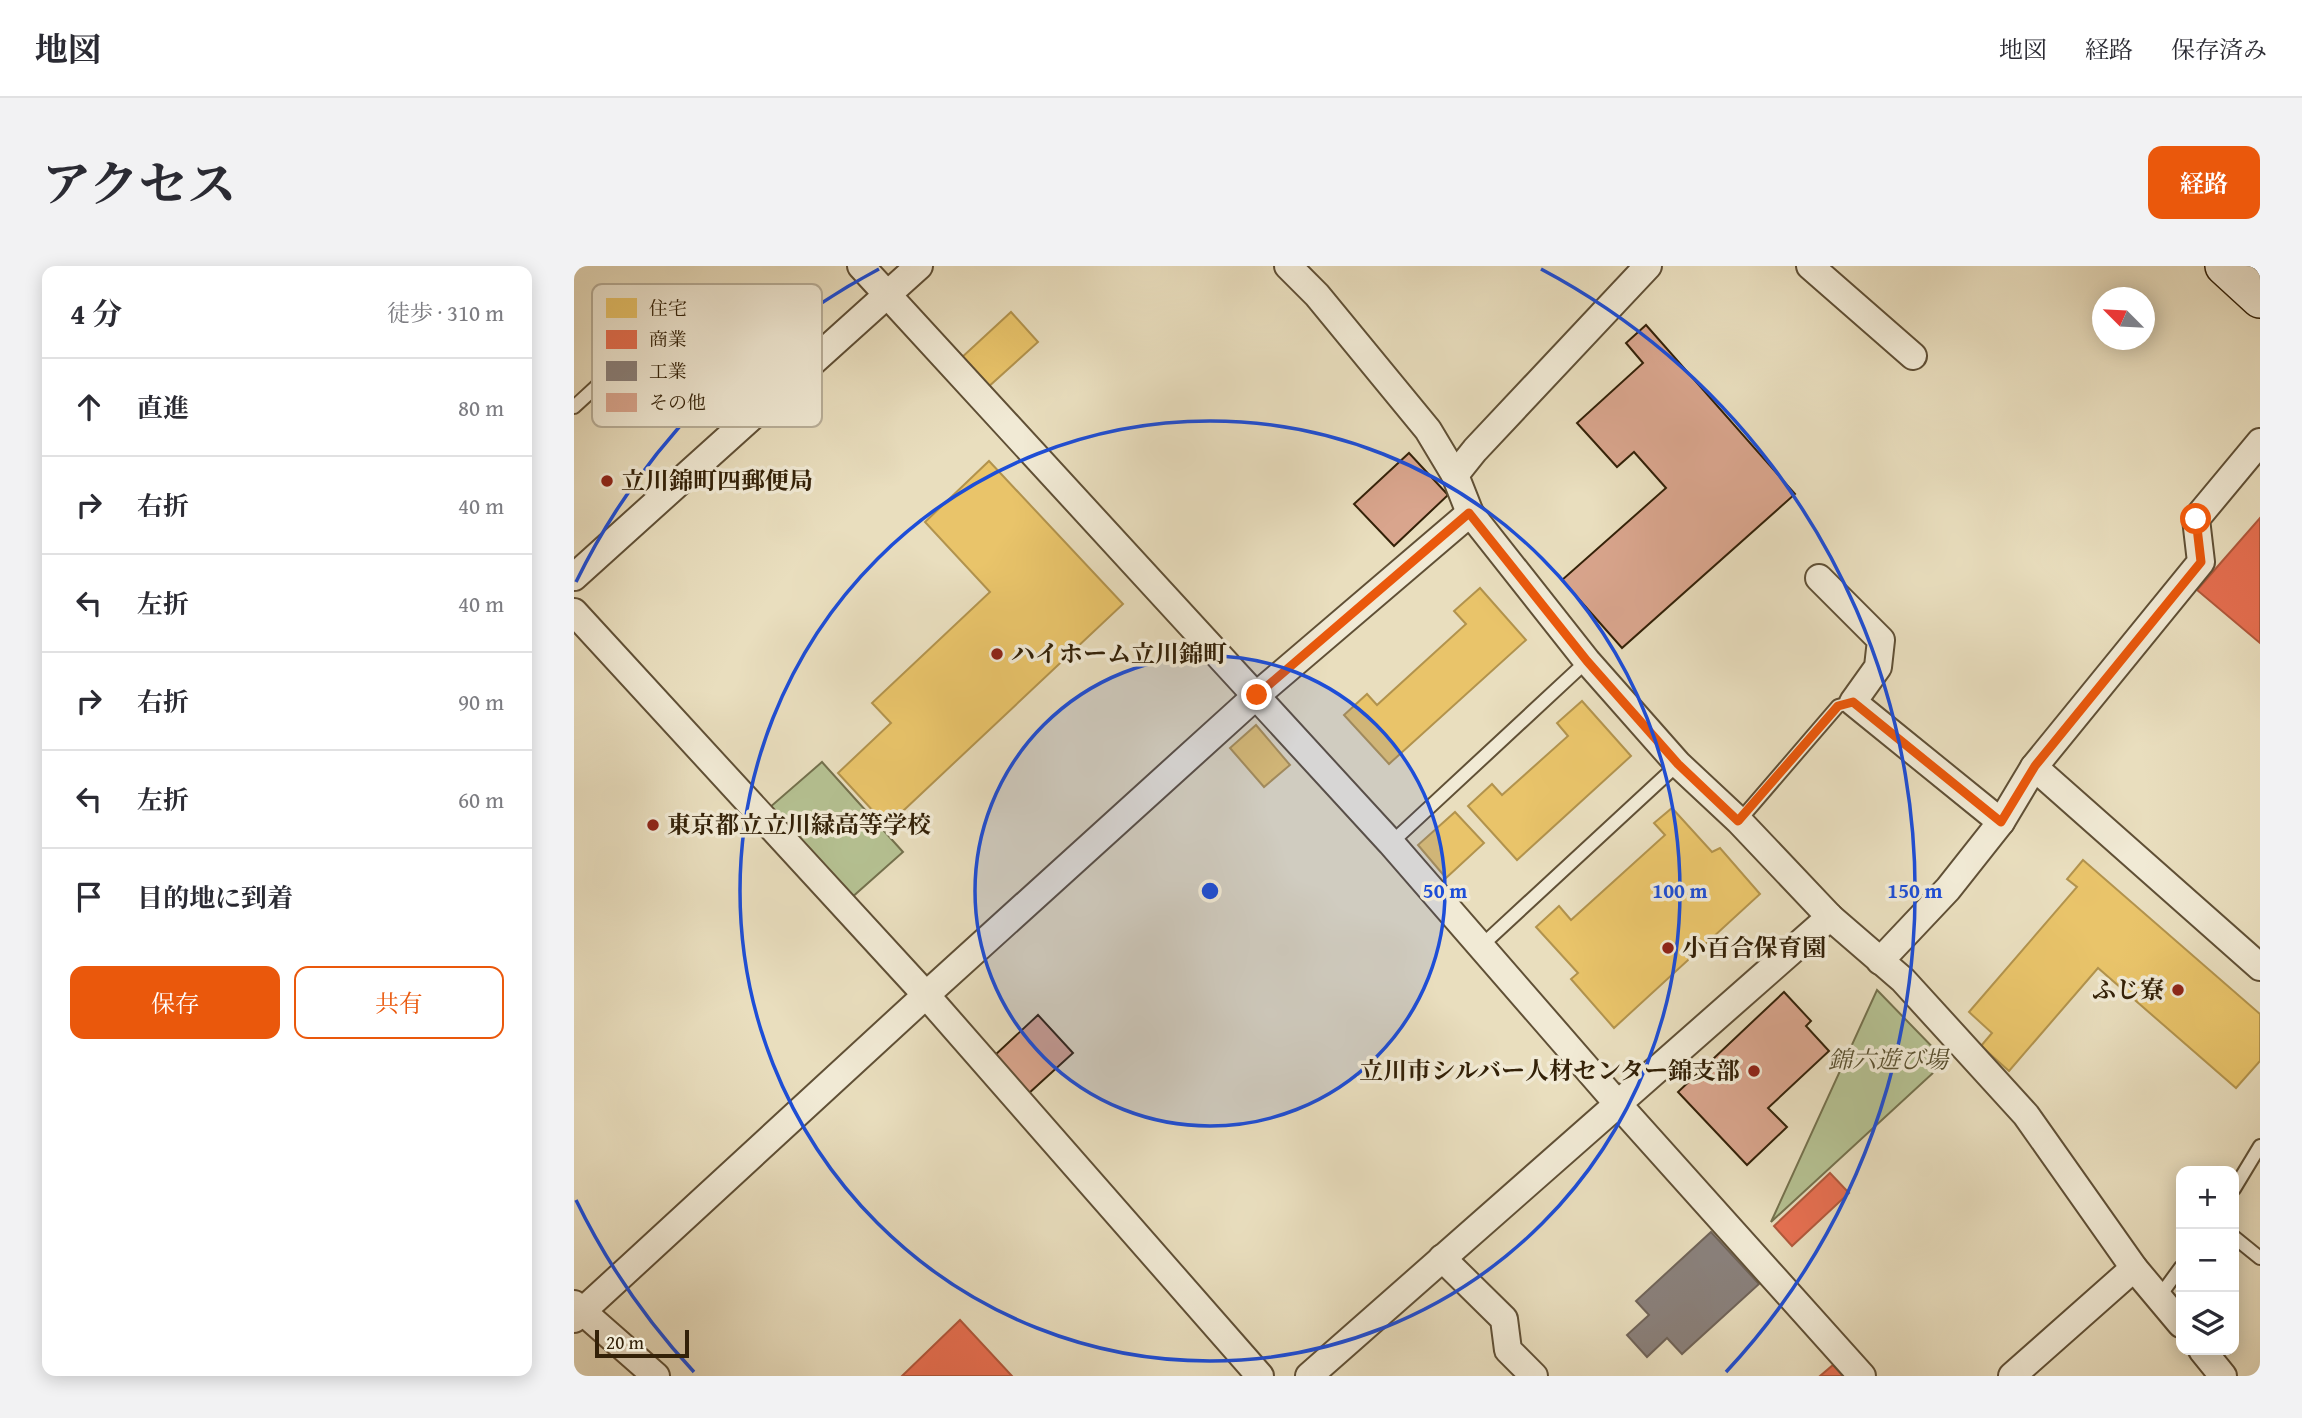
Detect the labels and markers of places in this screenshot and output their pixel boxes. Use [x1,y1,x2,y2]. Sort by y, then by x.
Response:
place label: 立川錦町四郵便局 [621,463,813,498]
marker: 立川錦町四郵便局 [599,473,615,489]
place label: ハイホーム立川錦町 [1011,636,1227,671]
marker: ハイホーム立川錦町 [989,646,1005,662]
place label: 東京都立立川緑高等学校 [667,807,931,842]
marker: 東京都立立川緑高等学校 [645,817,661,833]
centre of rings [1198,879,1222,903]
place label: 小百合保育園 [1682,930,1826,965]
marker: 小百合保育園 [1660,940,1676,956]
place label: ふじ寮 [2092,972,2164,1007]
marker: ふじ寮 [2170,982,2186,998]
place label: 立川市シルバー人材センター錦支部 [1359,1053,1740,1088]
marker: 立川市シルバー人材センター錦支部 [1746,1063,1762,1079]

